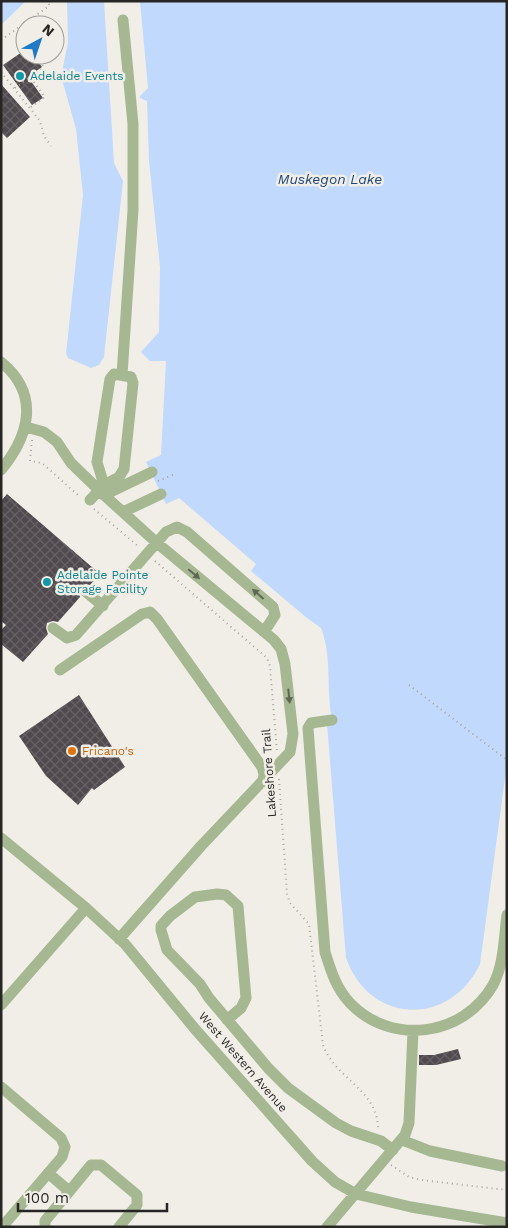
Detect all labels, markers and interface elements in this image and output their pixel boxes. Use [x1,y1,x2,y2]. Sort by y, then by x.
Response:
north arrow [15,15,65,65]
text: N [39,21,57,40]
place label: Adelaide Events [30,69,124,83]
marker: Adelaide Events [14,70,26,82]
water label: Muskegon Lake [278,171,382,187]
place label: Adelaide Pointe Storage Facility [57,568,148,596]
one-way arrow [187,568,200,579]
marker: Adelaide Pointe Storage Facility [41,576,53,588]
one-way arrow [253,588,265,600]
one-way arrow [285,688,293,704]
street label: Lakeshore Trail [259,728,279,818]
place label: Fricano's [82,744,134,758]
marker: Fricano's [66,745,78,757]
street label: West Western Avenue [196,1009,290,1115]
scale bar [18,1180,166,1212]
text: 100 m [25,1189,69,1207]

